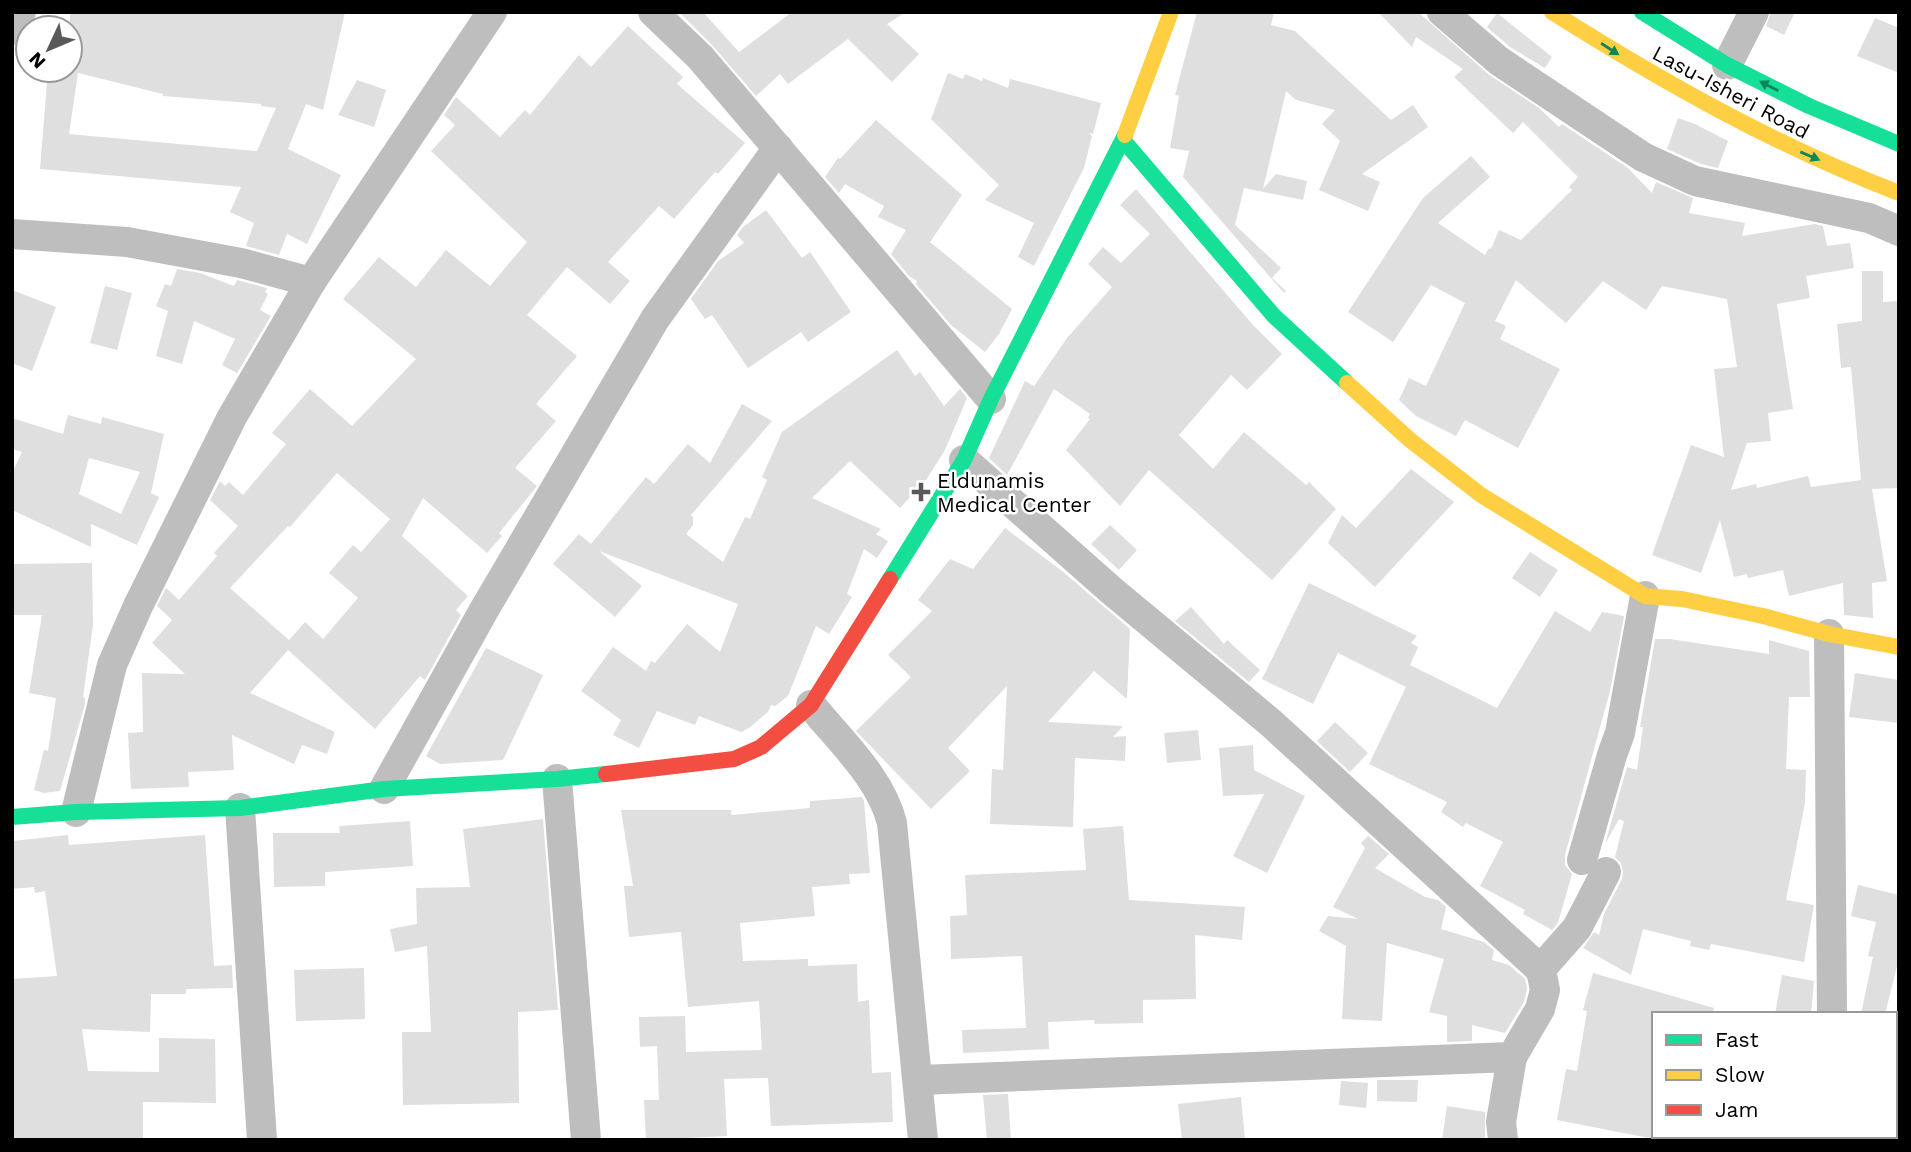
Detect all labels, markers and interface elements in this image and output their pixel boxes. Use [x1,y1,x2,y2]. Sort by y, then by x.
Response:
north arrow [14,14,84,84]
street label: Lasu-Isheri Road [1648,40,1814,144]
one-way arrow [1600,43,1620,56]
text: N [24,47,50,74]
one-way arrow [1759,81,1779,92]
one-way arrow [1800,151,1821,162]
place label: Eldunamis Medical Center [937,468,1091,517]
marker: Eldunamis Medical Center [911,482,931,502]
legend [1652,1012,1897,1138]
text: Fast [1715,1027,1759,1052]
text: Slow [1715,1062,1765,1087]
text: Jam [1715,1097,1758,1122]

